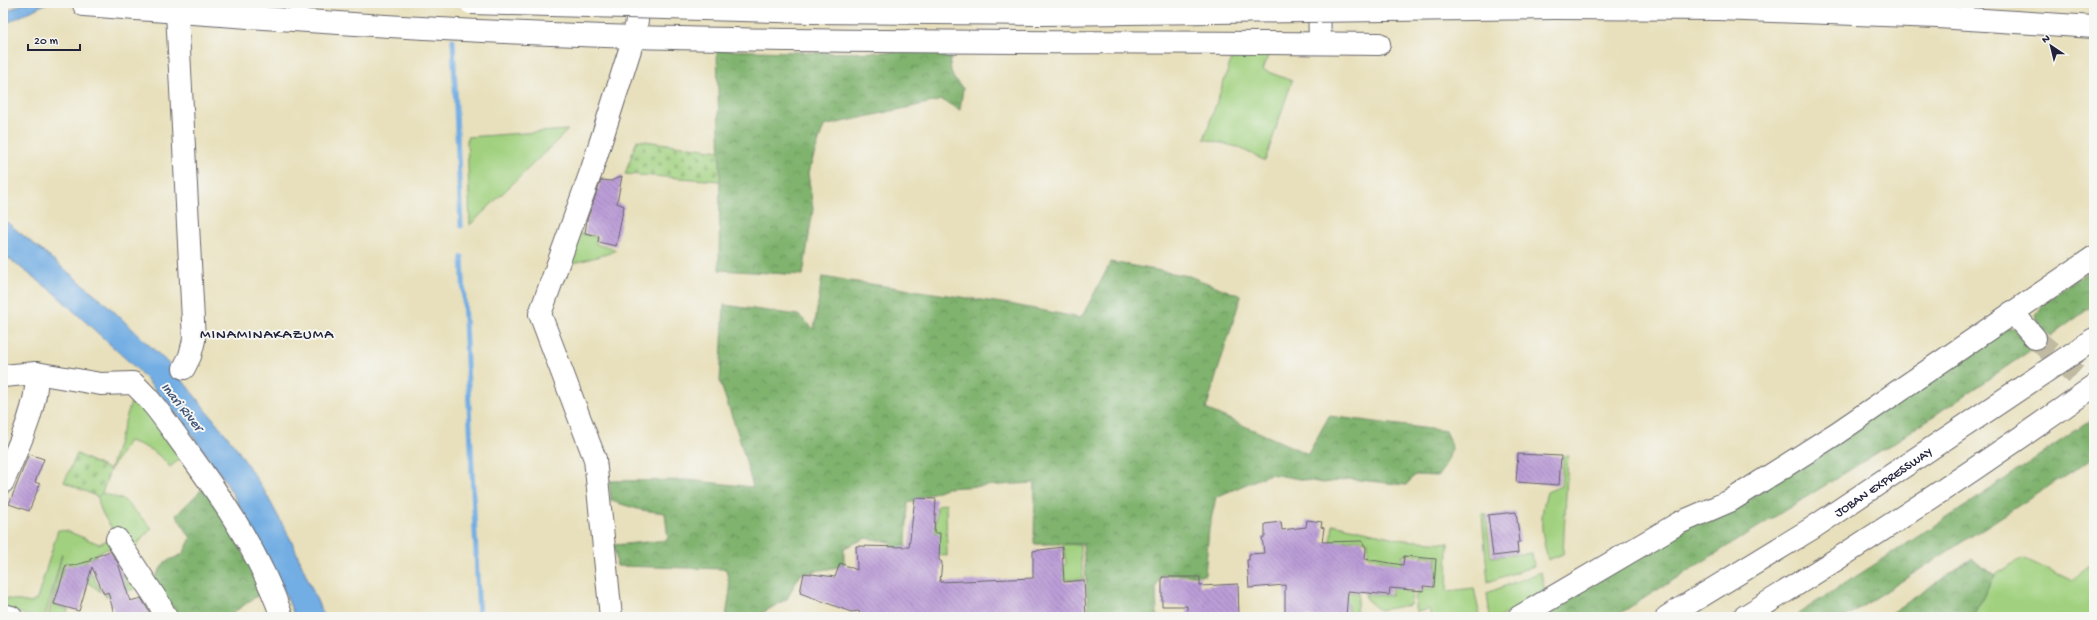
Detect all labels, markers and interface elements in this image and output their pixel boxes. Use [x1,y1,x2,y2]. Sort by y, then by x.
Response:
scale bar [28,26,80,52]
north arrow [2031,26,2071,66]
text: N [2040,32,2053,46]
text: 20 m [34,35,59,49]
district label: MINAMINAKAZUMA [200,326,334,344]
water label: Inari River [156,380,208,438]
street label: JOBAN EXPRESSWAY [1832,445,1936,521]

